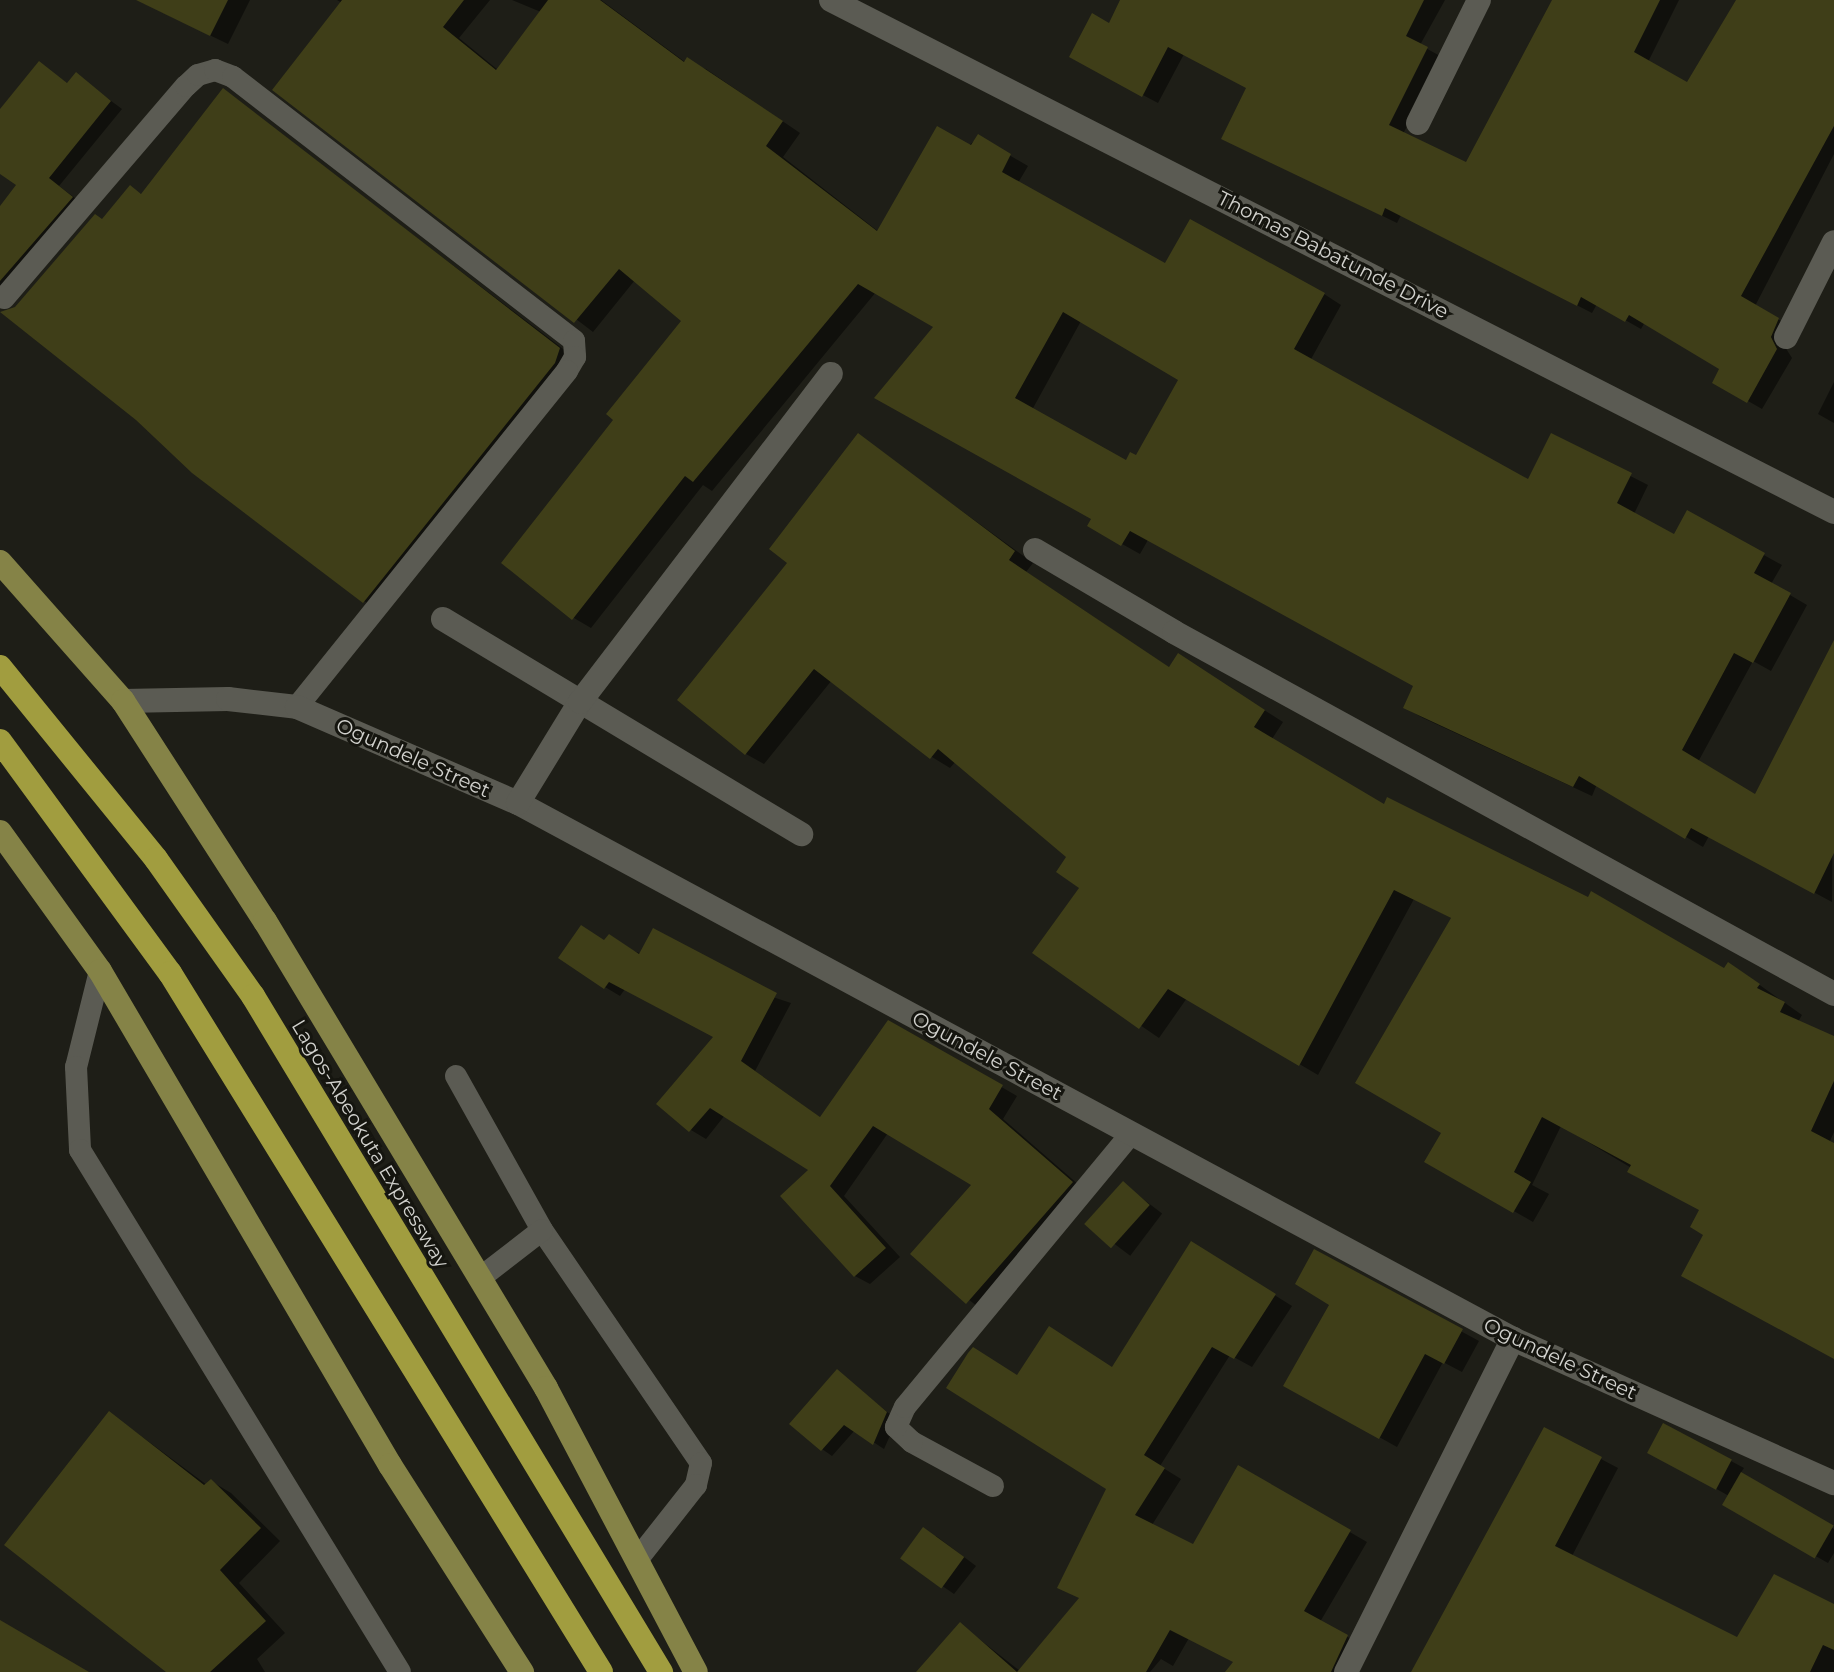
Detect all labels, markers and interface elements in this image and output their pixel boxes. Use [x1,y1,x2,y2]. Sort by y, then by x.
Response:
street label: Thomas Babatunde Drive [1213,186,1453,324]
street label: Ogundele Street [332,713,494,803]
street label: Ogundele Street [908,1006,1066,1106]
street label: Lagos-Abeokuta Expressway [286,1016,454,1272]
street label: Ogundele Street [1480,1313,1640,1405]

